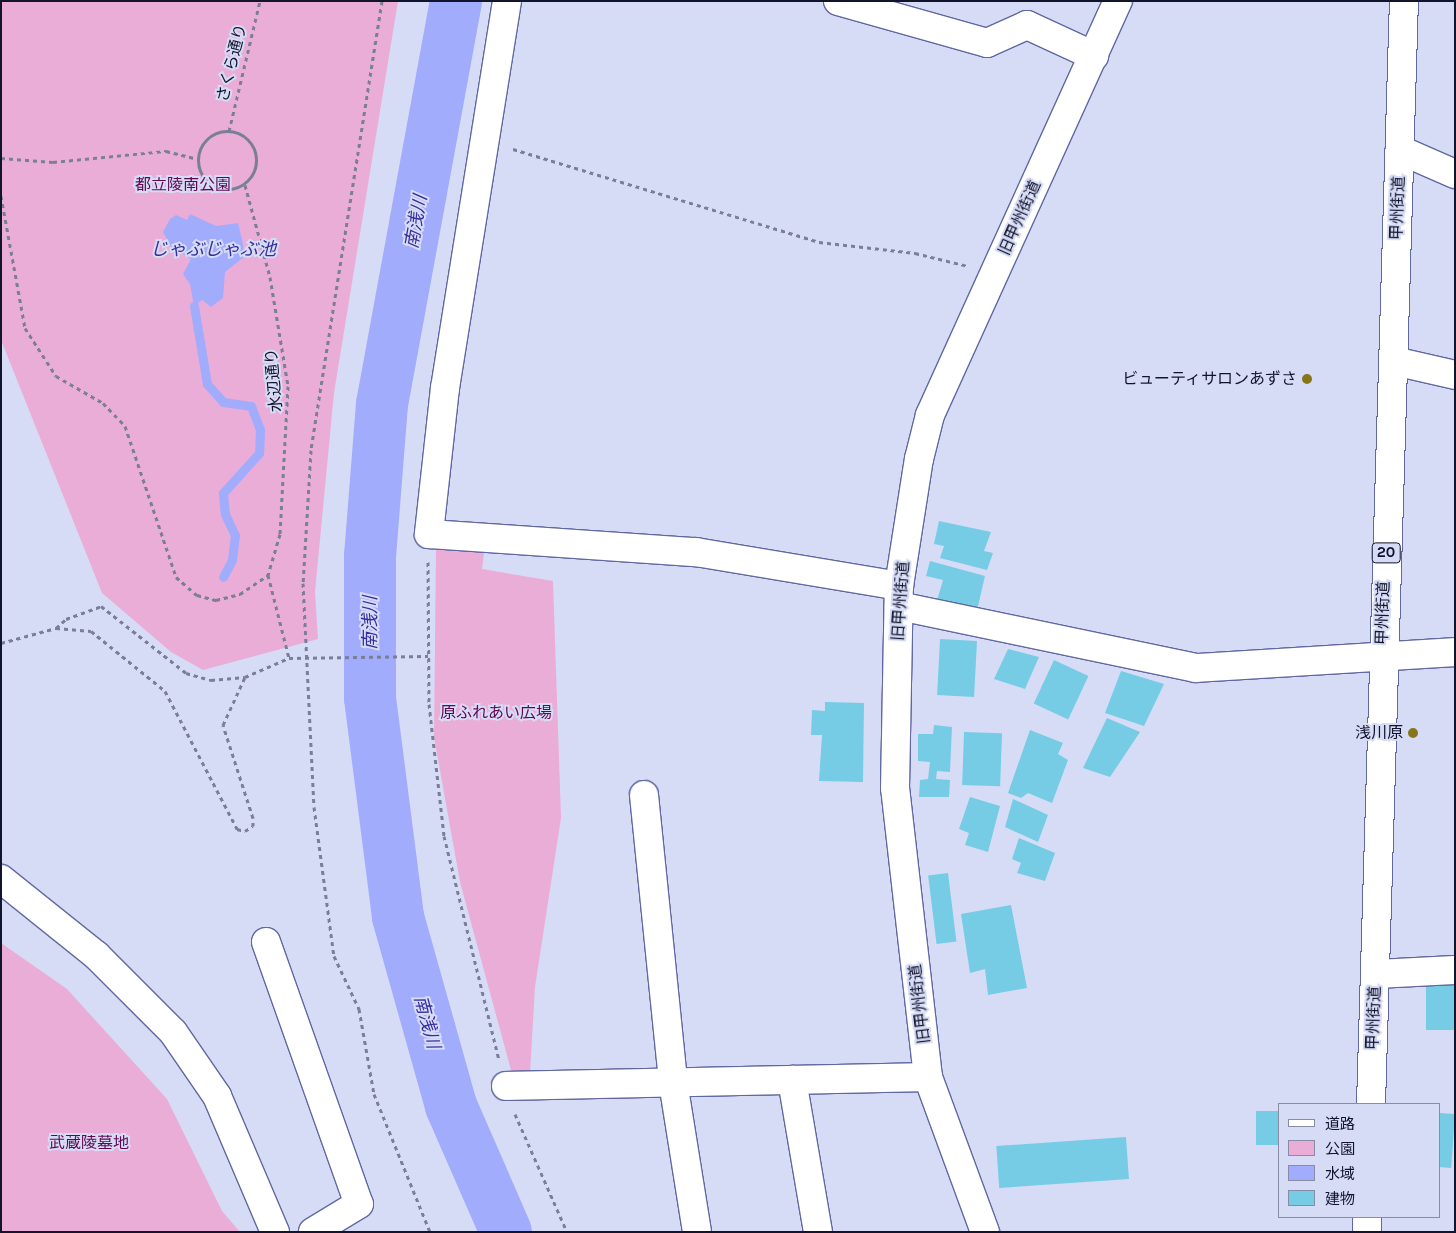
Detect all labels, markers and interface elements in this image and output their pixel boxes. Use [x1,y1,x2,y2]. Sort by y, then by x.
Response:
street label: さくら通り [213,22,251,104]
park label: 都立陵南公園 [135,175,231,195]
street label: 甲州街道 [1387,176,1409,240]
street label: 旧甲州街道 [995,178,1045,258]
water label: 南浅川 [401,194,431,250]
water label: じゃぶじゃぶ池 [150,238,276,260]
street label: 水辺通り [262,347,286,413]
place label: ビューティサロンあずさ [1121,369,1297,389]
marker: ビューティサロンあずさ [1301,373,1313,385]
road number: 20 [1371,540,1401,566]
street label: 旧甲州街道 [889,560,913,642]
street label: 甲州街道 [1372,581,1394,645]
water label: 南浅川 [359,596,381,650]
park label: 原ふれあい広場 [440,703,552,723]
place label: 浅川原 [1355,723,1403,743]
marker: 浅川原 [1407,727,1419,739]
street label: 旧甲州街道 [906,963,934,1045]
street label: 甲州街道 [1363,986,1385,1050]
water label: 南浅川 [410,993,444,1051]
legend [1278,1103,1441,1218]
text: 道路 [1325,1115,1355,1133]
park label: 武蔵陵墓地 [49,1133,129,1153]
text: 公園 [1325,1140,1355,1158]
text: 水域 [1325,1165,1355,1183]
text: 建物 [1325,1190,1355,1208]

